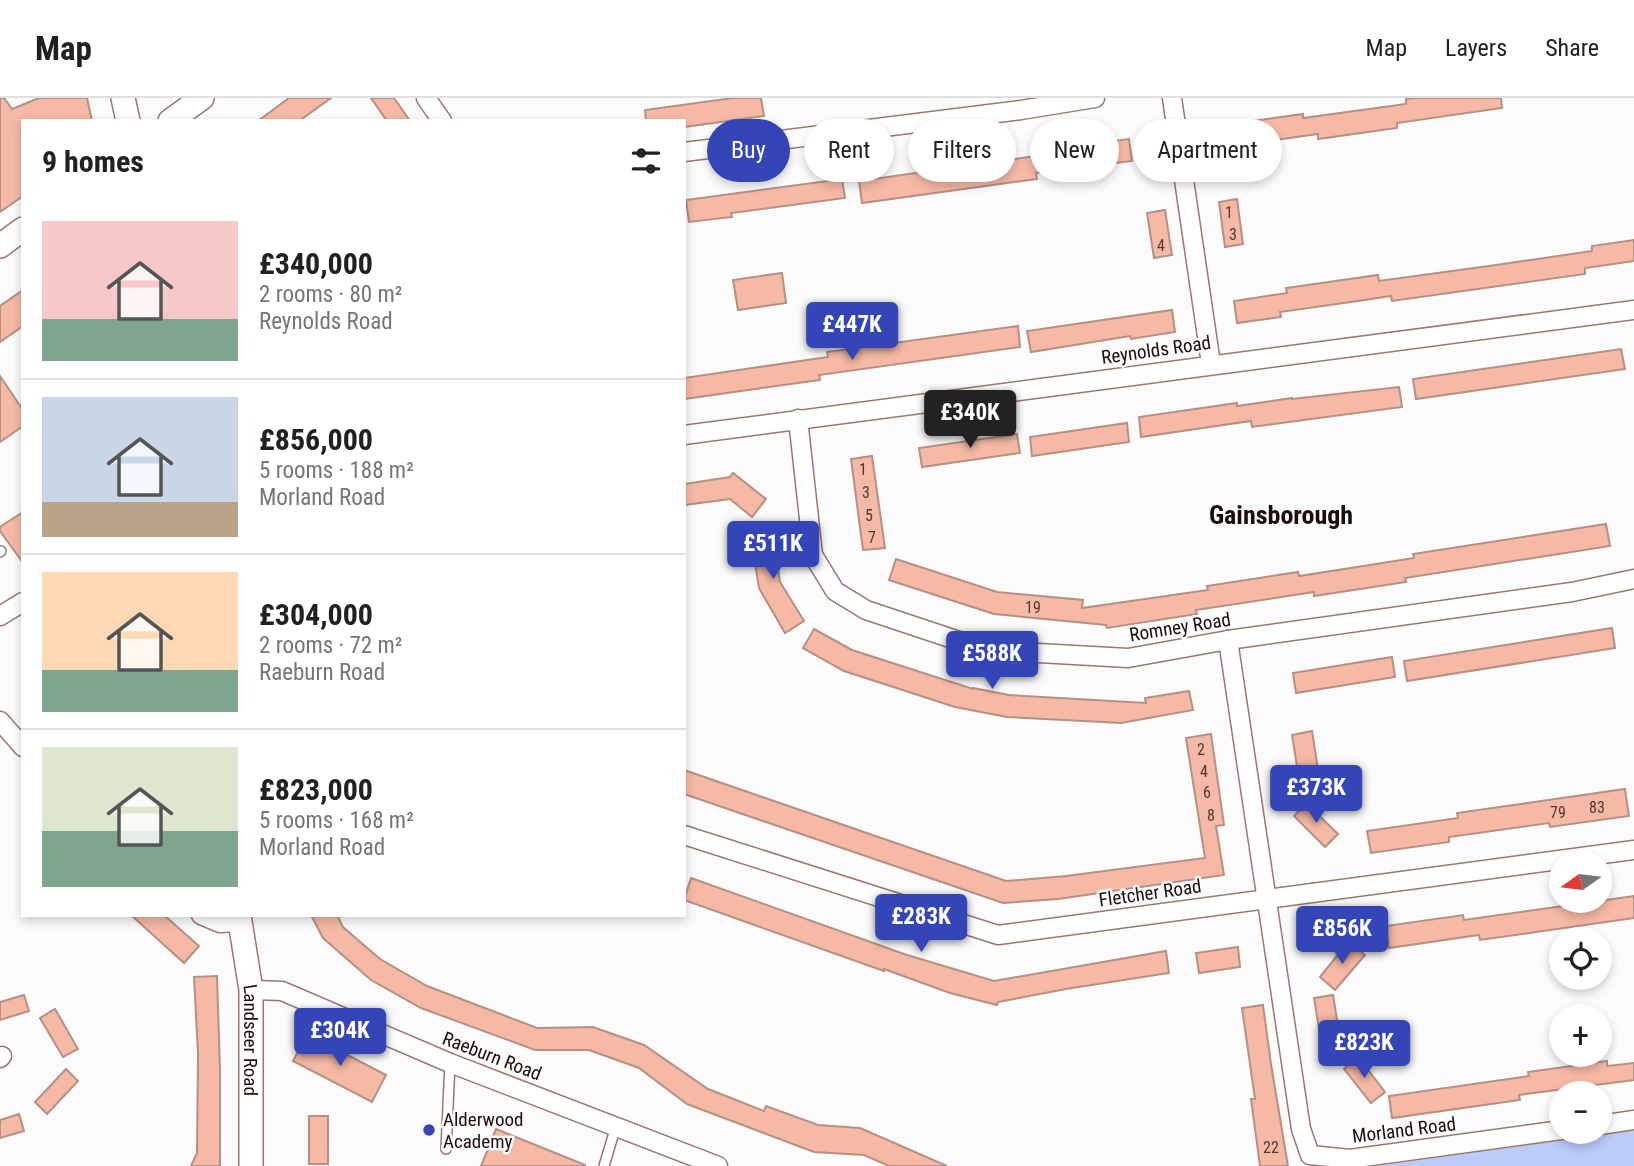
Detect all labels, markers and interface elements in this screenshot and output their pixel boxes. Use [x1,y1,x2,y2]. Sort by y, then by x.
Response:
text: Map [35,29,92,68]
text: Map [1366,34,1407,62]
text: Layers [1445,34,1507,62]
text: Share [1545,34,1599,62]
chip: Buy [707,119,790,182]
chip: Rent [804,119,894,182]
chip: Filters [908,119,1016,182]
chip: New [1030,119,1119,182]
chip: Apartment [1133,119,1282,182]
icon: filters [627,142,665,180]
text: 9 homes [42,144,144,179]
house number: 1 [1225,203,1233,222]
house number: 3 [1229,225,1237,244]
house number: 4 [1157,236,1165,255]
text: £340,000 [259,246,373,281]
icon: home [98,249,182,333]
text: 2 rooms · 80 m² [259,281,402,308]
pin: £447K [803,302,901,362]
text: Reynolds Road [259,308,393,335]
text: £447K [822,311,882,338]
street label: Reynolds Road [1100,331,1212,369]
pin: £340K [921,390,1019,450]
text: £340K [940,399,1000,426]
text: £856,000 [259,422,373,457]
icon: home [98,425,182,509]
text: 5 rooms · 188 m² [259,457,414,484]
house number: 1 [859,460,867,479]
house number: 3 [862,483,870,502]
text: Morland Road [259,484,385,511]
district label: Gainsborough [1209,500,1353,530]
house number: 5 [865,506,873,525]
pin: £511K [724,522,822,581]
house number: 7 [868,528,876,547]
text: £511K [743,530,803,557]
text: £304,000 [259,597,373,632]
house number: 19 [1025,598,1041,617]
icon: home [98,600,182,684]
street label: Romney Road [1128,608,1232,646]
text: 2 rooms · 72 m² [259,632,402,659]
pin: £588K [943,632,1041,691]
text: £588K [962,640,1022,667]
text: Raeburn Road [259,659,385,686]
house number: 2 [1197,740,1205,759]
house number: 4 [1200,762,1208,781]
pin: £373K [1267,766,1365,825]
text: £823,000 [259,772,373,807]
text: £373K [1286,774,1346,801]
icon: home [98,775,182,859]
house number: 6 [1203,783,1211,802]
house number: 83 [1589,798,1605,817]
house number: 79 [1550,803,1566,822]
house number: 8 [1207,806,1215,825]
text: 5 rooms · 168 m² [259,807,414,834]
text: Morland Road [259,834,385,861]
north arrow [1549,850,1612,914]
map controls [1549,850,1612,1144]
street label: Fletcher Road [1097,874,1203,912]
pin: £283K [872,894,970,954]
text: £283K [891,903,951,930]
pin: £856K [1293,906,1391,966]
text: £856K [1312,915,1372,942]
button: locate [1549,927,1612,990]
street label: Landseer Road [239,982,263,1096]
button: + [1549,1004,1612,1067]
pin: £304K [291,1009,389,1068]
text: £304K [310,1017,370,1044]
pin: £823K [1315,1020,1413,1080]
street label: Raeburn Road [439,1027,545,1085]
text: £823K [1334,1029,1394,1056]
button: − [1549,1081,1612,1144]
place label: Alderwood Academy [443,1108,523,1153]
street label: Morland Road [1351,1112,1457,1148]
marker: Alderwood Academy [421,1122,437,1138]
house number: 22 [1263,1138,1279,1157]

